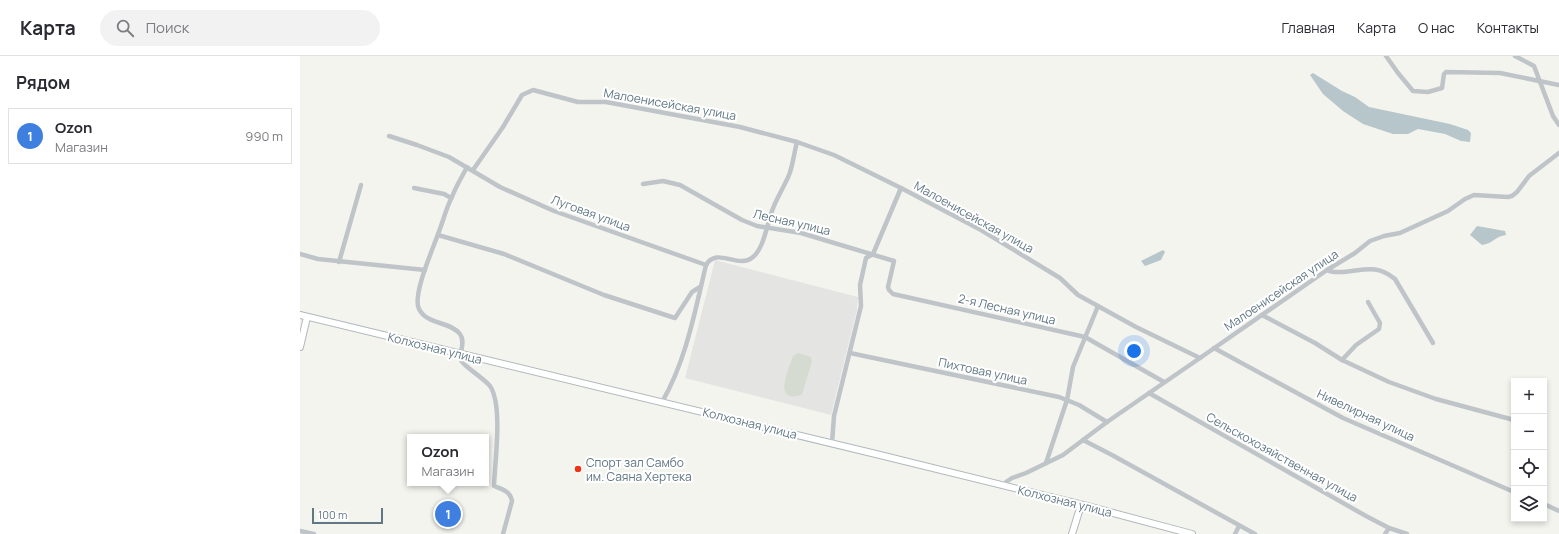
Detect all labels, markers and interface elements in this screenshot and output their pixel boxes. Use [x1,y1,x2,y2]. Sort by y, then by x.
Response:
search box [100,10,380,46]
text: Карта [20,15,76,41]
icon: search [114,17,136,39]
text: Поиск [146,17,189,38]
text: Главная [1282,18,1335,37]
text: Карта [1357,18,1396,37]
text: О нас [1418,18,1455,37]
text: Контакты [1477,18,1539,37]
text: Рядом [16,71,70,94]
street label: Малоенисейская улица [602,84,738,124]
text: Ozon [55,117,92,138]
text: 1 [27,127,33,145]
text: 990 m [245,127,283,145]
text: Магазин [55,138,108,156]
street label: Малоенисейская улица [911,177,1037,257]
street label: Луговая улица [549,191,633,235]
street label: Лесная улица [752,205,832,239]
street label: Малоенисейская улица [1221,245,1341,335]
street label: 2-я Лесная улица [957,290,1057,328]
street label: Колхозная улица [386,328,484,368]
your location [1124,341,1144,361]
street label: Пихтовая улица [937,353,1029,389]
map controls [1511,378,1547,522]
button: + [1511,378,1547,414]
street label: Нивелирная улица [1314,385,1418,445]
street label: Колхозная улица [701,403,799,443]
street label: Сельскохозяйственная улица [1203,408,1361,506]
button: − [1511,414,1547,450]
popup [407,434,489,486]
text: Ozon [422,441,459,462]
button: locate [1511,450,1547,486]
place label: Спорт зал Самбо им. Саяна Хертека [586,454,692,485]
text: Магазин [422,462,474,480]
marker: Спорт зал Самбо им. Саяна Хертека [573,464,583,474]
street label: Колхозная улица [1016,481,1114,521]
button: layers [1511,486,1547,522]
pin: 1 [435,499,461,529]
scale bar [312,506,383,525]
text: 100 m [318,507,347,522]

